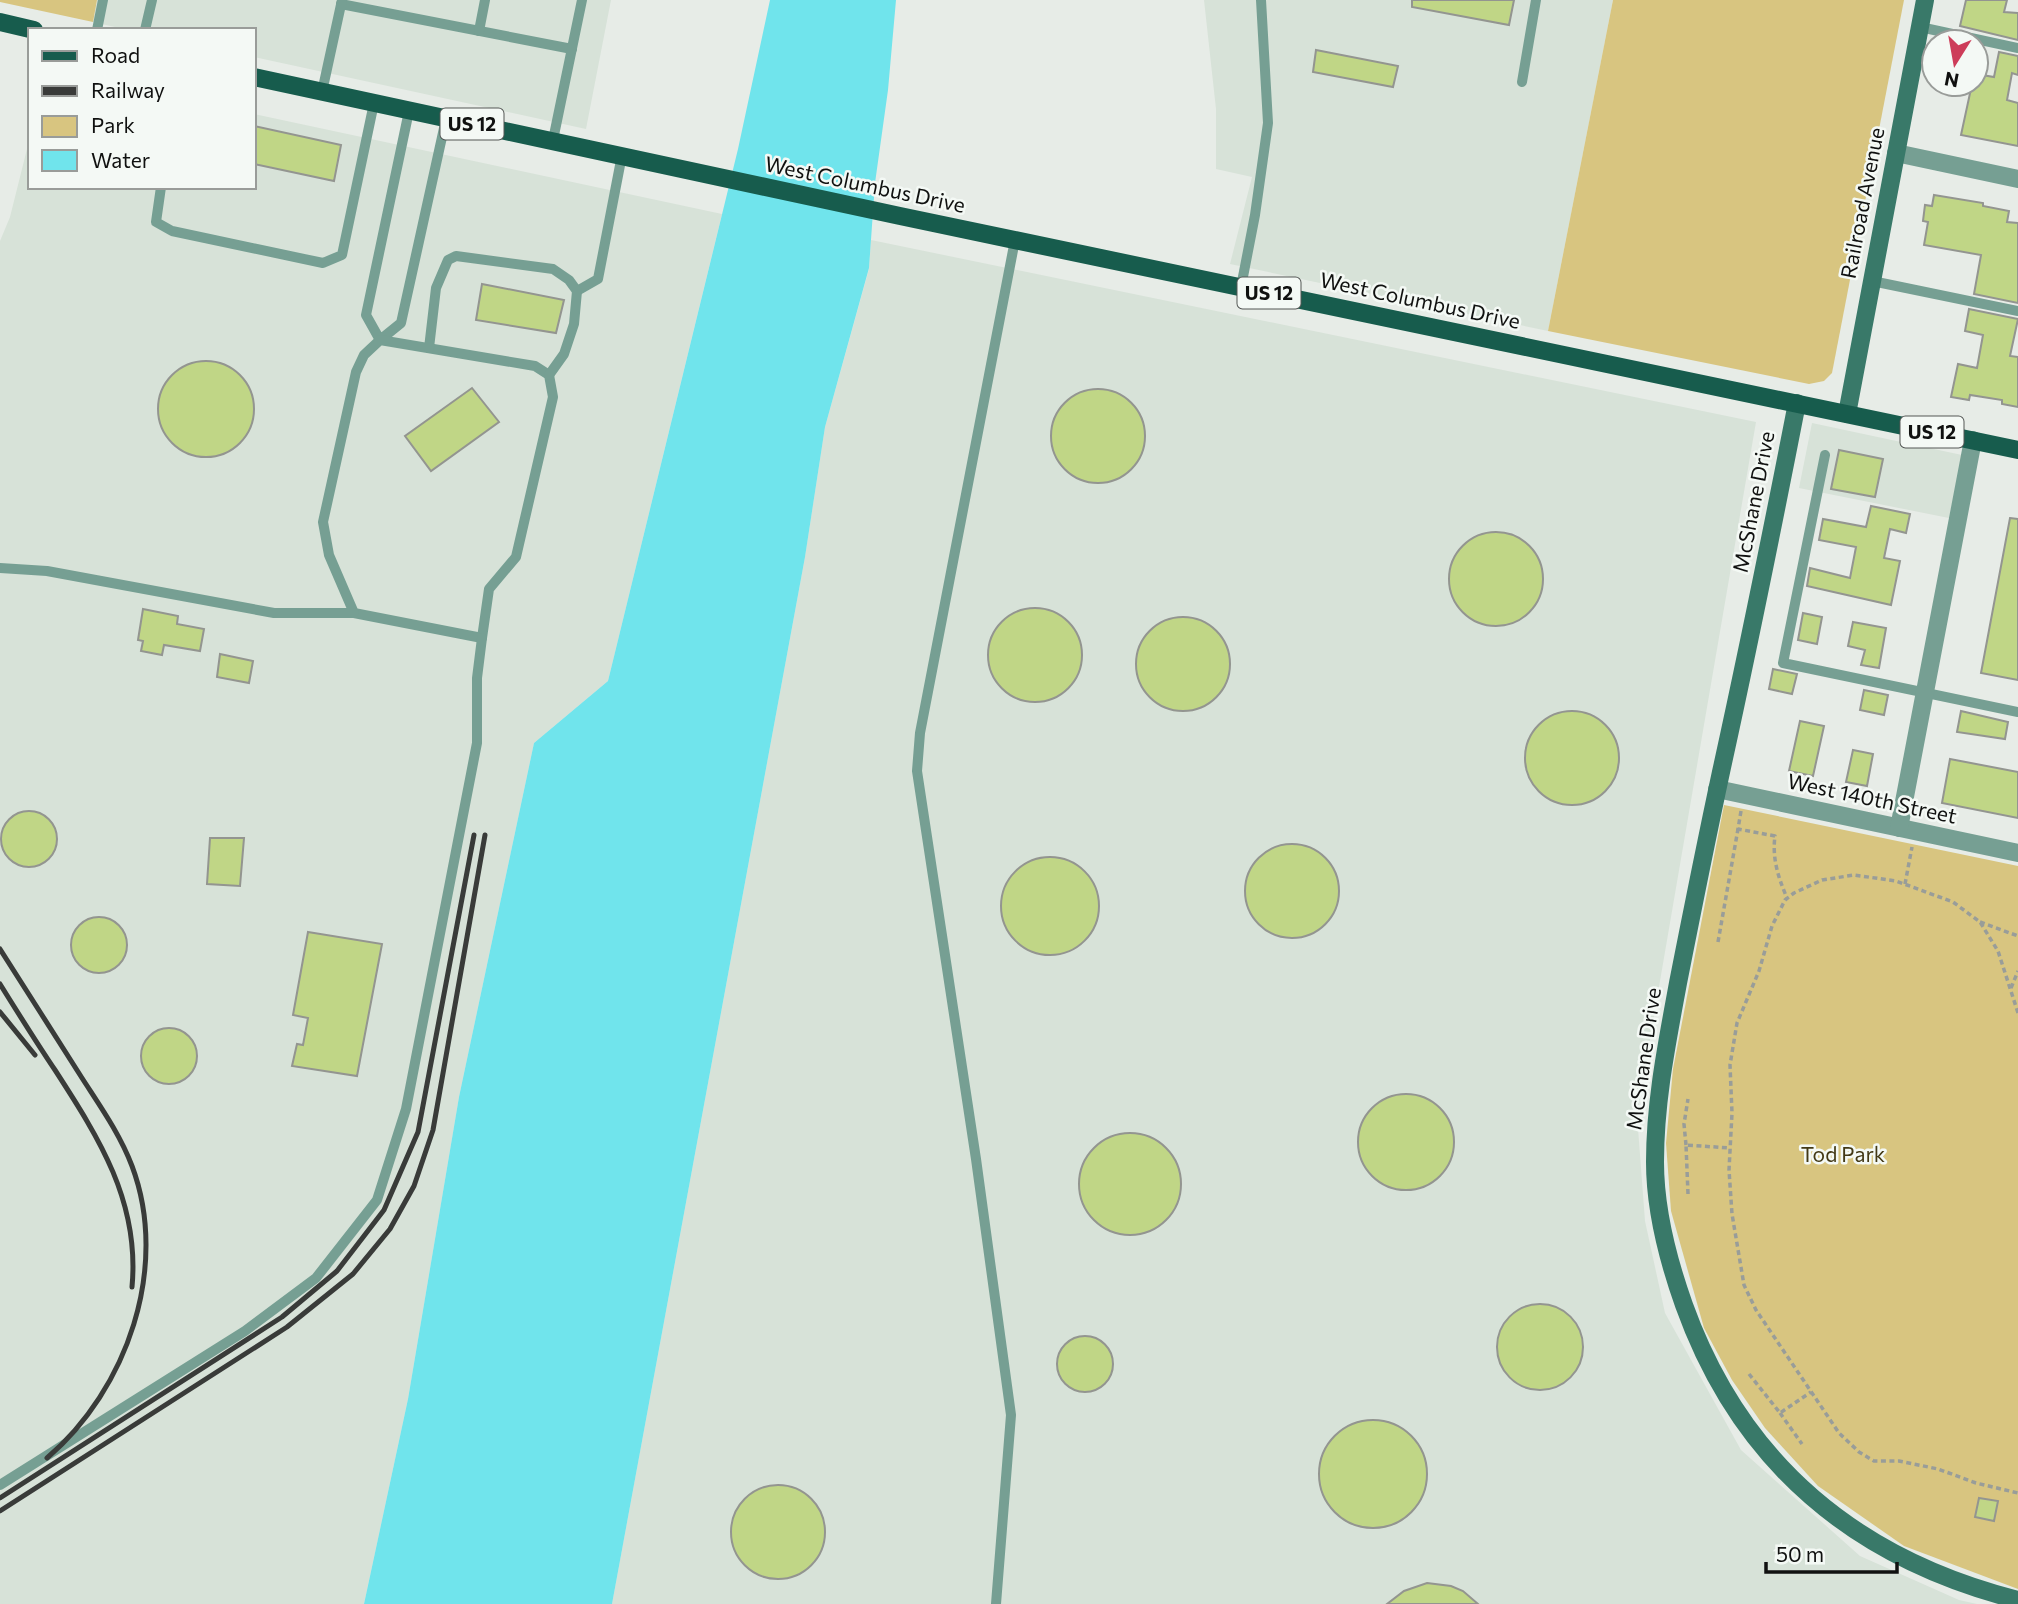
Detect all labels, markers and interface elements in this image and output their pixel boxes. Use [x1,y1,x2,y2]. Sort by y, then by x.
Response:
legend [28,28,256,189]
north arrow [1920,28,1990,98]
text: Road [91,42,140,67]
text: N [1942,68,1961,93]
text: Railway [91,77,165,102]
road number: US 12 [440,108,504,140]
text: Park [91,112,135,137]
street label: Railroad Avenue [1835,125,1888,280]
text: Water [91,147,150,172]
street label: West Columbus Drive [763,150,968,217]
street label: West Columbus Drive [1318,266,1523,333]
road number: US 12 [1238,278,1300,308]
road number: US 12 [1900,416,1964,448]
street label: McShane Drive [1727,429,1779,575]
street label: West 140th Street [1785,767,1959,828]
street label: McShane Drive [1620,986,1665,1132]
park label: Tod Park [1801,1141,1885,1166]
scale bar [1766,1530,1897,1574]
text: 50 m [1776,1541,1824,1566]

